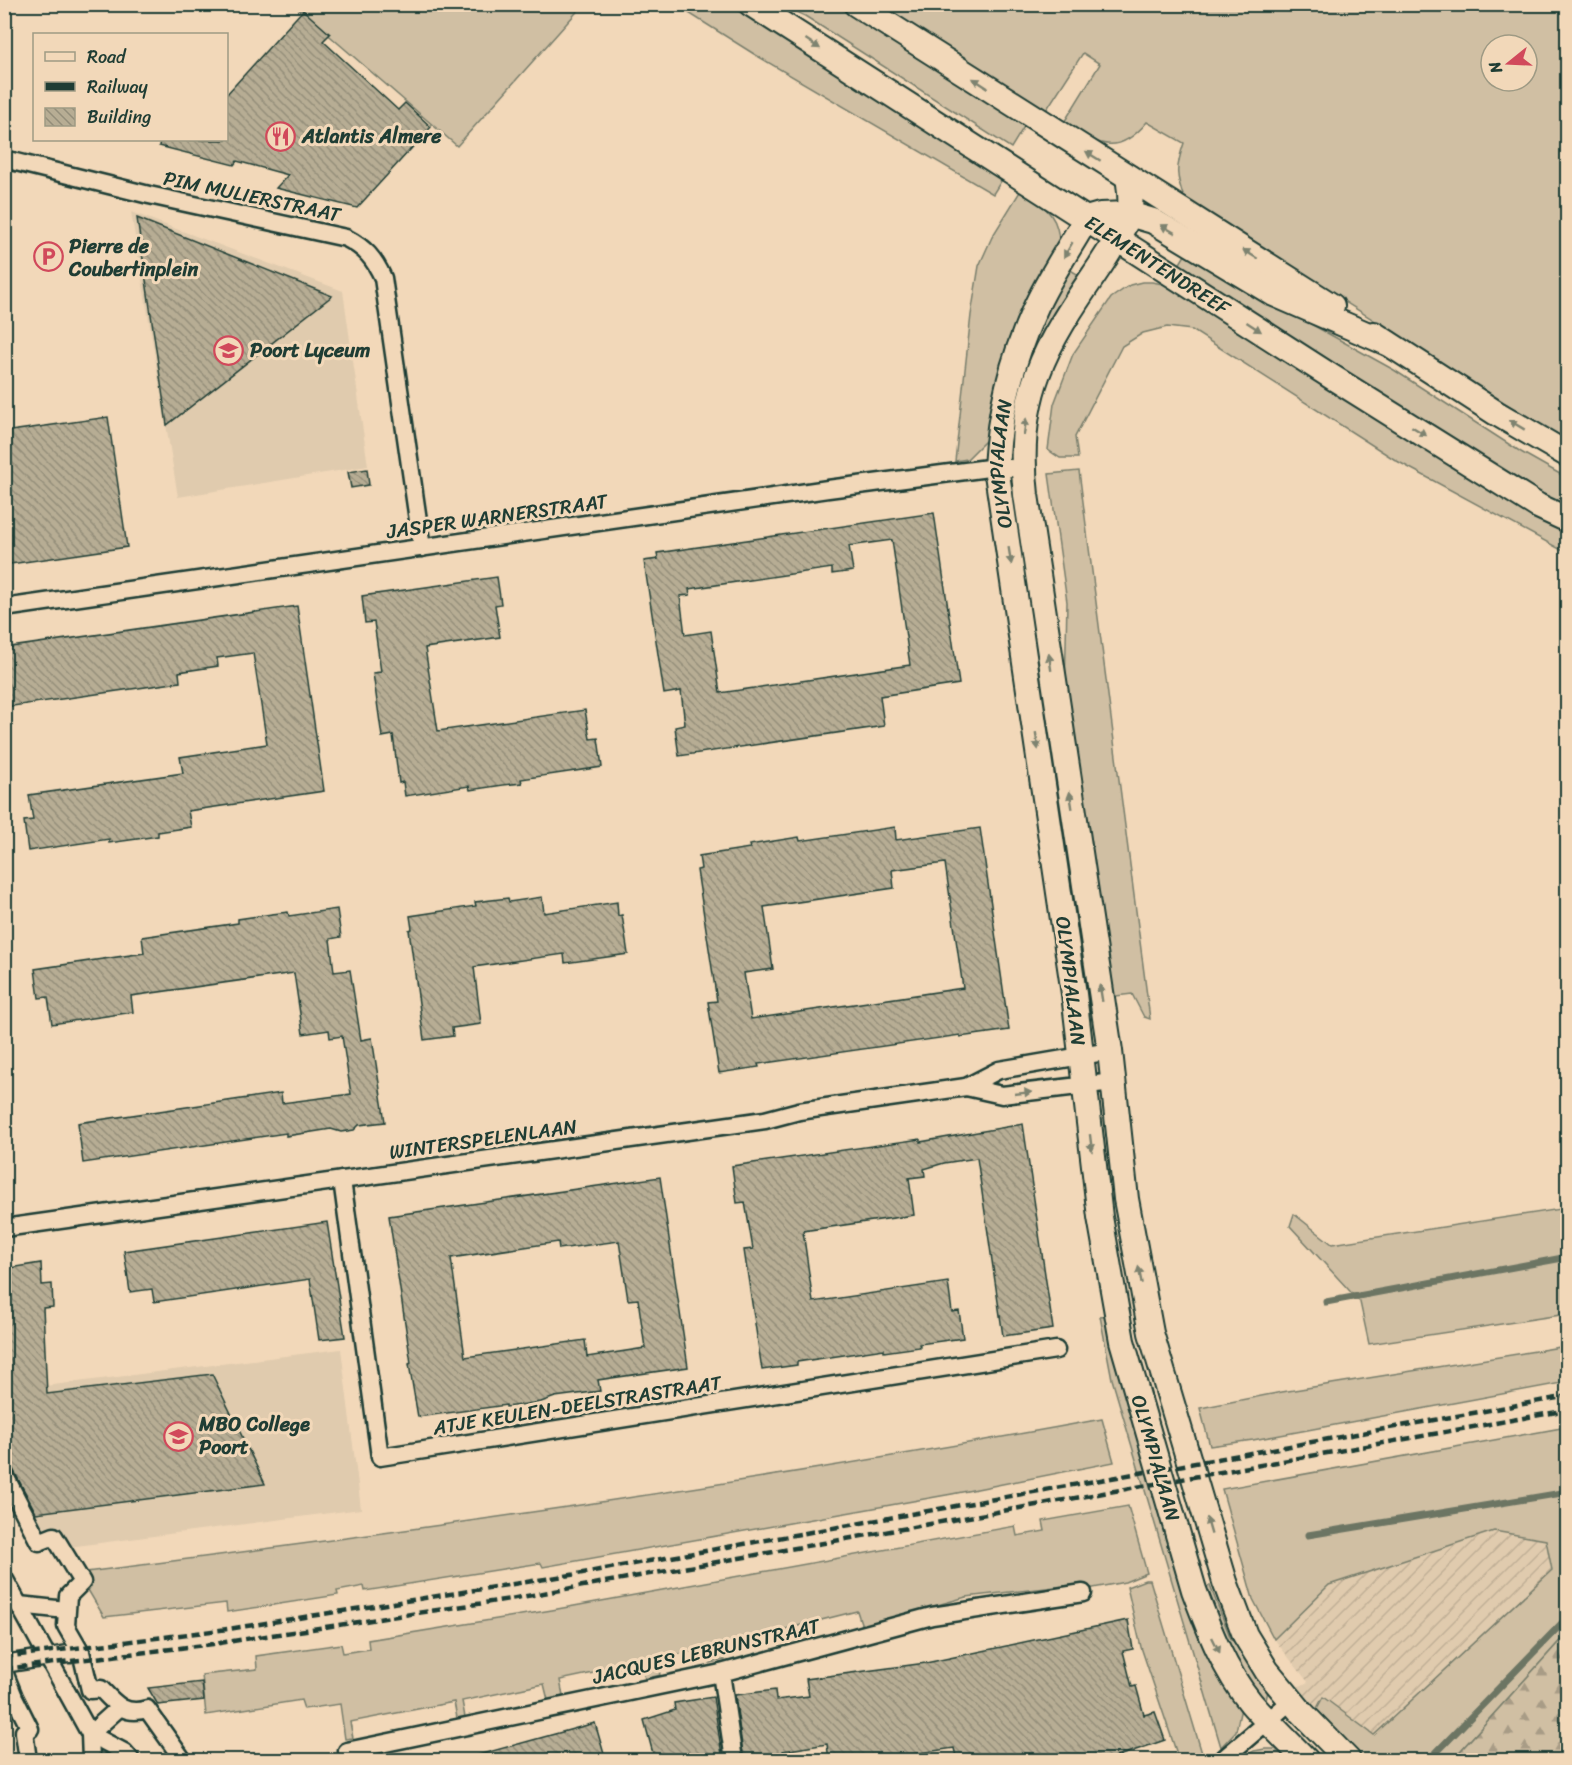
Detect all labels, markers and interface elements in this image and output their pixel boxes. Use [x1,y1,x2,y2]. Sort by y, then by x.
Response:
legend [33,33,228,141]
north arrow [1479,33,1539,93]
one-way arrow [805,39,821,50]
text: Road [87,41,127,73]
text: N [1479,57,1511,78]
text: Railway [87,71,149,103]
one-way arrow [972,78,988,89]
text: Building [87,101,151,133]
place label: Atlantis Almere [301,119,442,154]
restaurant icon: Atlantis Almere [265,120,297,152]
one-way arrow [1085,150,1101,161]
street label: PIM MULIERSTRAAT [160,161,345,233]
street label: ELEMENTENDREEF [1077,205,1239,326]
one-way arrow [1159,224,1176,234]
place label: Pierre de Coubertinplein [68,229,199,287]
parking icon: Pierre de Coubertinplein [32,241,64,273]
one-way arrow [1063,242,1073,259]
one-way arrow [1242,249,1258,260]
one-way arrow [1246,321,1262,332]
place label: Poort Lyceum [250,333,370,368]
school or university icon: Poort Lyceum [213,334,245,366]
street label: OLYMPIALAAN [979,396,1023,531]
one-way arrow [1020,417,1029,436]
one-way arrow [1509,420,1525,431]
one-way arrow [1411,426,1427,437]
street label: JASPER WARNERSTRAAT [383,484,611,549]
one-way arrow [1005,546,1014,565]
one-way arrow [1046,652,1055,671]
one-way arrow [1033,731,1042,750]
one-way arrow [1067,791,1076,810]
street label: OLYMPIALAAN [1045,914,1096,1048]
one-way arrow [1096,983,1105,1002]
one-way arrow [1014,1088,1033,1098]
street label: WINTERSPELENLAAN [387,1109,579,1170]
one-way arrow [1086,1134,1096,1153]
one-way arrow [1135,1266,1144,1285]
street label: ATJE KEULEN-DEELSTRASTRAAT [430,1365,725,1446]
street label: OLYMPIALAAN [1121,1391,1190,1526]
place label: MBO College Poort [198,1407,310,1465]
school or university icon: MBO College Poort [162,1420,194,1452]
one-way arrow [1204,1517,1213,1535]
street label: JACQUES LEBRUNSTRAAT [588,1608,824,1695]
one-way arrow [1211,1636,1221,1653]

